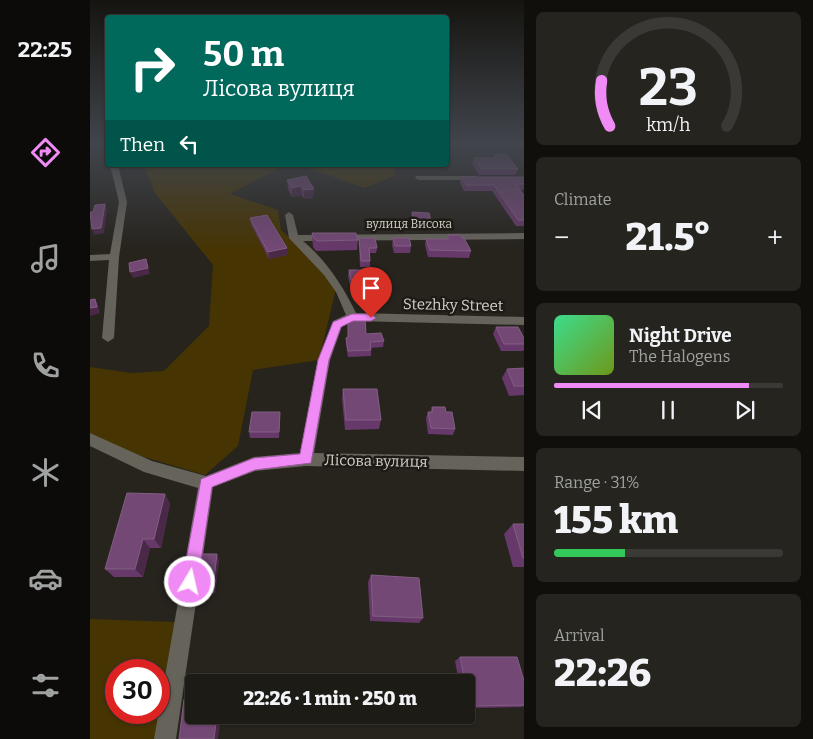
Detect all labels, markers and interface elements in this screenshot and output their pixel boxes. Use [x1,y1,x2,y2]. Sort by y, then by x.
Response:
text: 50 m [203,33,284,75]
icon: right [120,35,185,100]
text: 22:25 [18,36,72,63]
text: 23 [639,56,698,119]
text: Лісова вулиця [203,75,355,102]
text: km/h [646,114,691,136]
icon: left [175,130,203,158]
text: Then [120,133,165,156]
icon: directions [28,135,63,170]
text: Climate [554,190,612,209]
text: 21.5° [625,214,711,260]
street label: вулиця Висока [366,217,452,231]
text: − [554,221,569,254]
text: + [767,221,783,254]
icon: music [28,241,63,276]
pin [350,267,392,318]
icon: arrive [357,274,385,302]
street label: Stezhky Street [403,295,504,315]
text: Night Drive [629,324,732,347]
text: The Halogens [629,347,730,366]
icon: phone [28,348,63,383]
icon: previous [578,396,606,424]
icon: pause [654,396,682,424]
icon: next [731,396,759,424]
street label: Лісова вулиця [324,451,428,471]
icon: climate [28,455,63,490]
text: Range · 31% [554,473,640,492]
text: 155 km [554,497,678,543]
position arrow [163,555,215,607]
icon: car [28,561,63,596]
text: Arrival [554,626,605,645]
text: 22:26 [554,650,651,696]
speed limit sign: 30 [105,659,170,724]
icon: filters [28,668,63,703]
text: 22:26 · 1 min · 250 m [243,687,417,710]

